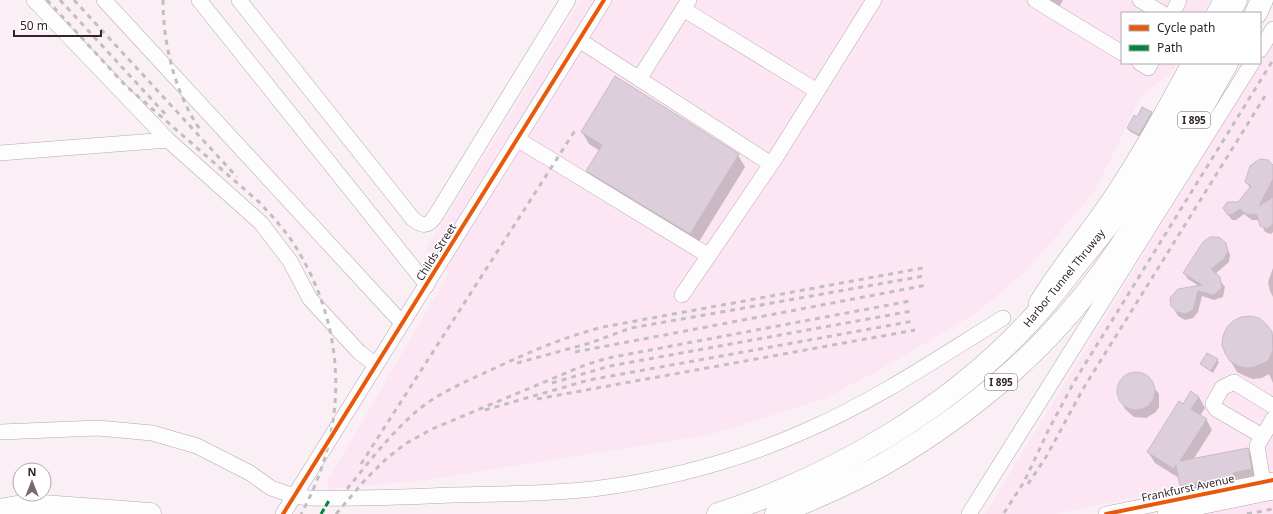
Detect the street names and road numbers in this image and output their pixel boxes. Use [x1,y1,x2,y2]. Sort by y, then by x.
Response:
road number: I 895 [1178,112,1210,128]
street label: Childs Street [412,220,459,283]
street label: Harbor Tunnel Thruway [1019,225,1108,330]
road number: I 895 [985,374,1017,390]
street label: Frankfurst Avenue [1140,470,1236,505]

